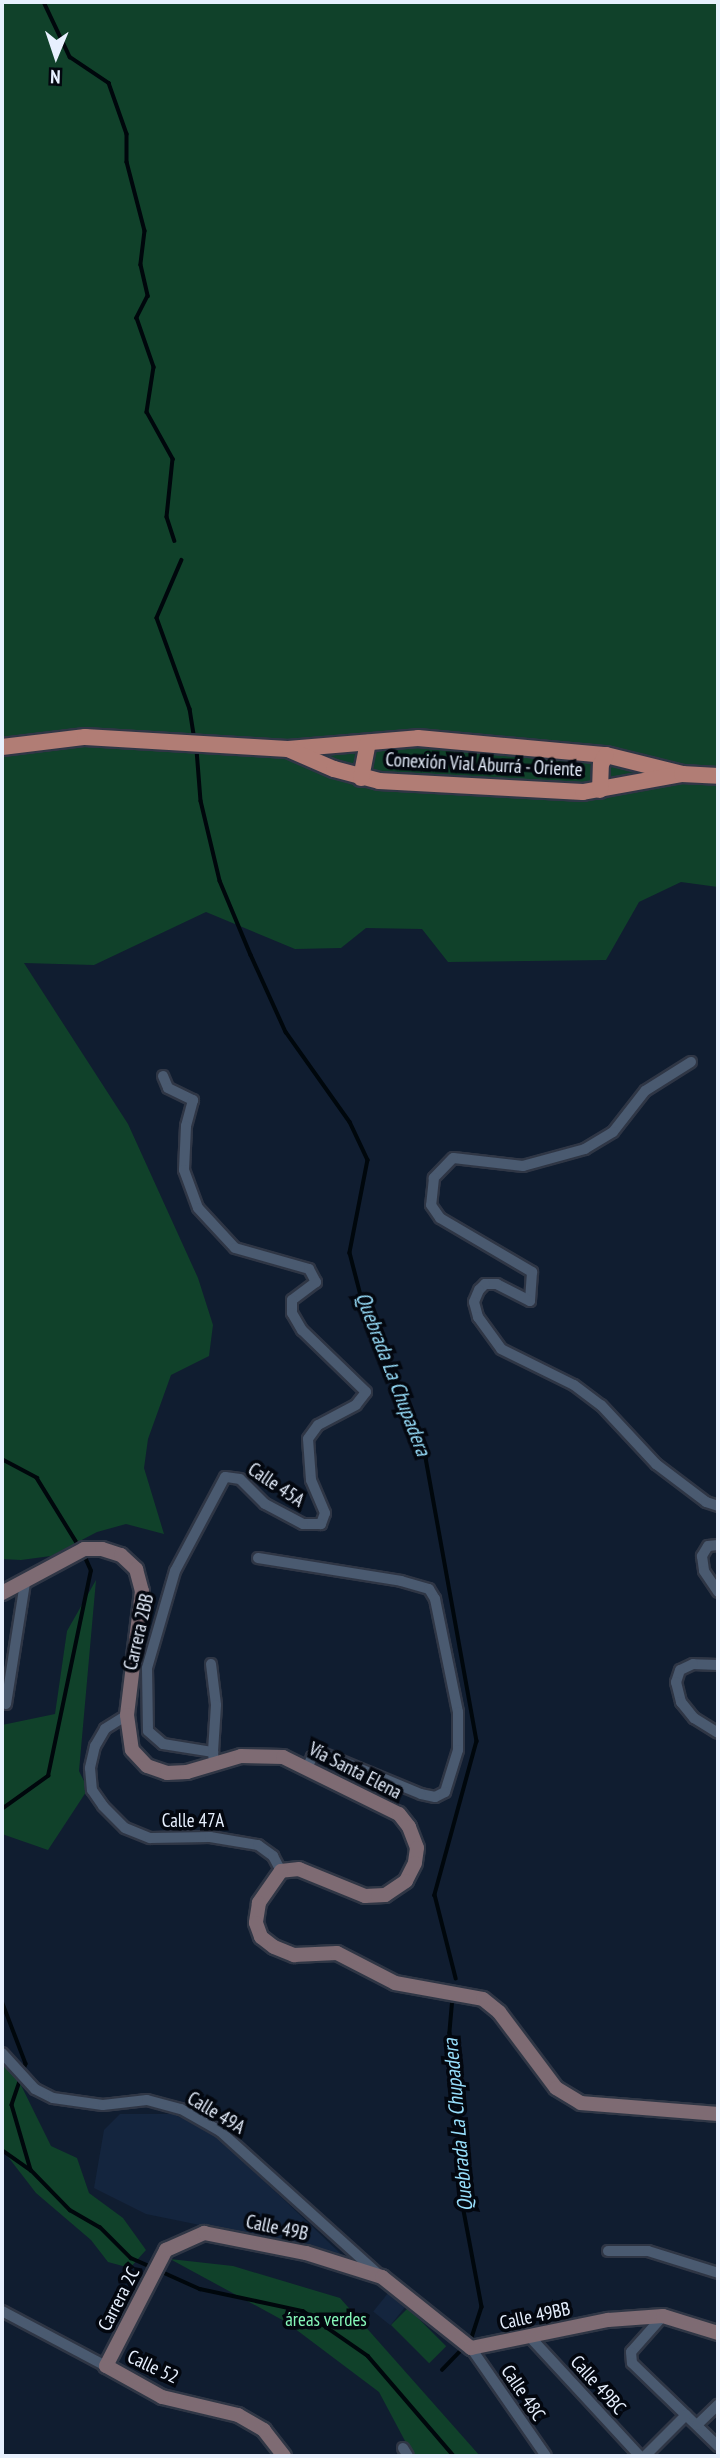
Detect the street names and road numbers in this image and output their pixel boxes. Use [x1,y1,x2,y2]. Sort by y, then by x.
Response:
street label: Conexión Vial Aburrá - Oriente [384,748,584,782]
street label: Calle 45A [244,1458,308,1512]
street label: Carrera 2BB [119,1592,159,1672]
street label: Vía Santa Elena [305,1738,405,1804]
street label: Calle 47A [162,1810,224,1832]
street label: Calle 49A [183,2087,249,2139]
street label: Calle 49B [244,2210,310,2246]
street label: Carrera 2C [93,2263,145,2335]
street label: Calle 49BB [498,2297,572,2335]
street label: Calle 52 [124,2345,182,2389]
street label: Calle 49BC [566,2351,630,2419]
street label: Calle 48C [496,2361,550,2425]

